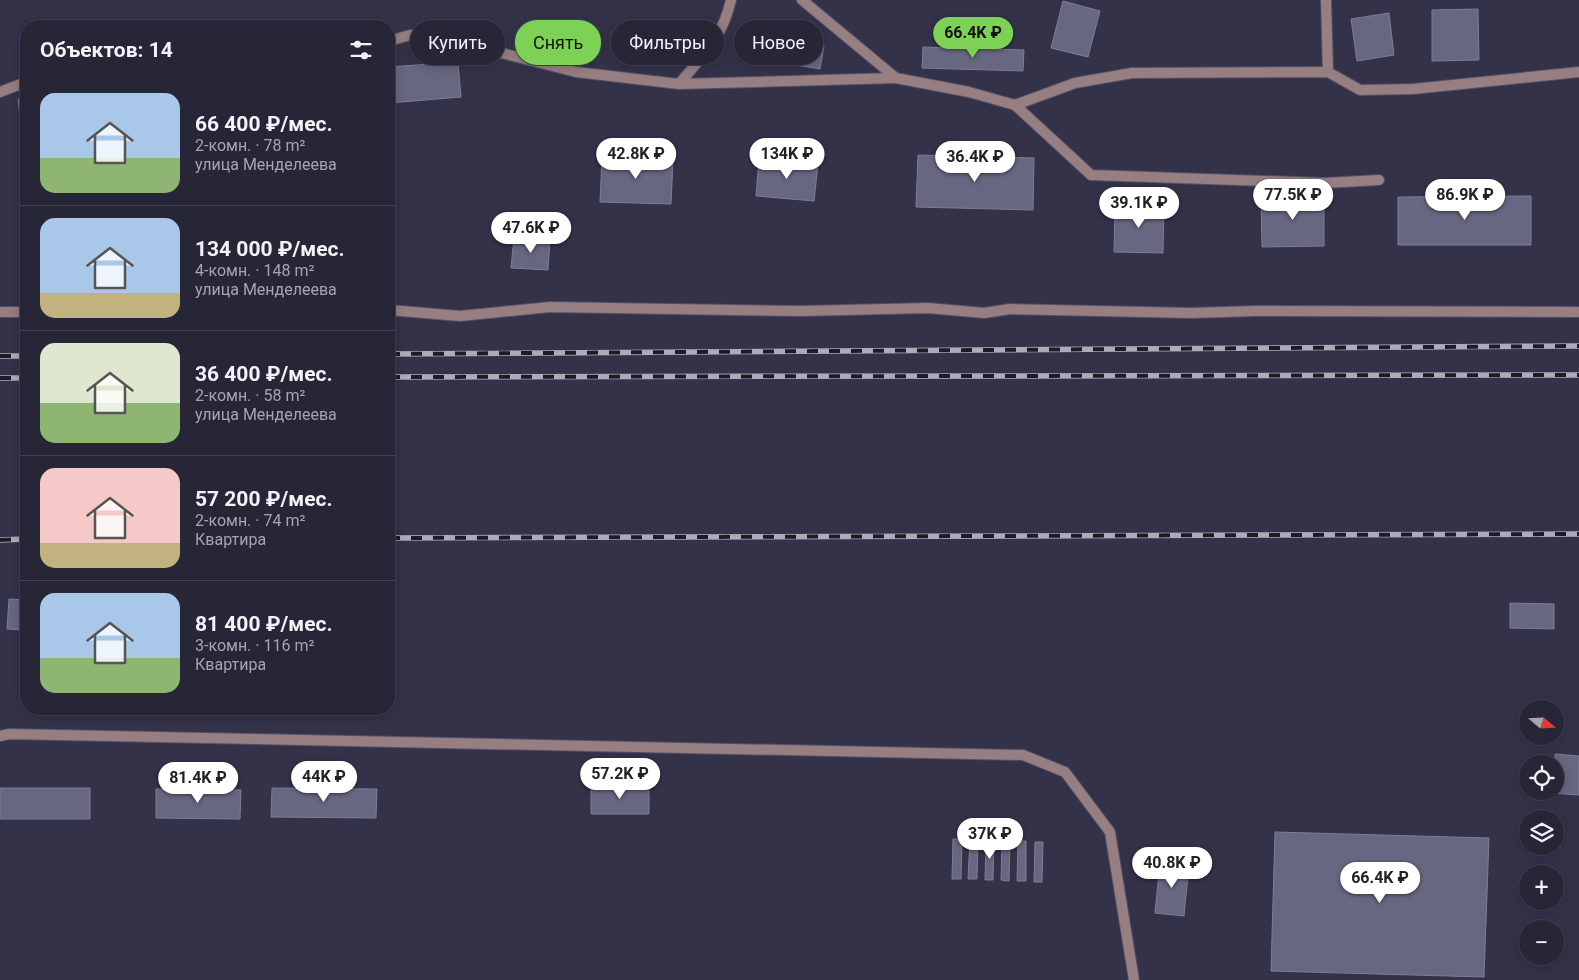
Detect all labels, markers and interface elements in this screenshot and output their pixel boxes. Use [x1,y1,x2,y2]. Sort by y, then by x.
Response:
pin: 66.4K ₽ [927,17,1019,59]
chip: Купить [410,20,505,65]
chip: Снять [515,20,601,65]
chip: Фильтры [611,20,724,65]
chip: Новое [734,20,823,65]
text: 66.4K ₽ [944,23,1002,42]
icon: filters [347,36,375,64]
text: Объектов: 14 [40,38,173,62]
text: 66 400 ₽/мес. [195,112,333,136]
icon: home [80,113,140,173]
text: 2-комн. · 78 m² [195,136,305,155]
pin: 42.8K ₽ [590,138,682,180]
pin: 134K ₽ [746,138,828,180]
pin: 36.4K ₽ [929,140,1021,183]
text: 42.8K ₽ [607,144,665,163]
text: 134K ₽ [761,144,813,163]
text: 36.4K ₽ [946,147,1004,166]
text: улица Менделеева [195,155,337,174]
pin: 77.5K ₽ [1247,178,1339,221]
pin: 86.9K ₽ [1419,178,1511,221]
text: 77.5K ₽ [1264,185,1322,204]
text: 86.9K ₽ [1436,185,1494,204]
pin: 39.1K ₽ [1093,186,1185,229]
text: 39.1K ₽ [1110,193,1168,212]
pin: 47.6K ₽ [485,212,577,254]
text: 47.6K ₽ [502,218,560,237]
text: 134 000 ₽/мес. [195,237,345,261]
icon: home [80,238,140,298]
text: 4-комн. · 148 m² [195,261,314,280]
text: улица Менделеева [195,280,337,299]
text: 36 400 ₽/мес. [195,362,333,386]
icon: home [80,363,140,423]
text: 2-комн. · 58 m² [195,386,305,405]
text: улица Менделеева [195,405,337,424]
text: 57 200 ₽/мес. [195,487,333,511]
icon: home [80,488,140,548]
text: 2-комн. · 74 m² [195,511,305,530]
text: Квартира [195,530,266,549]
text: 81 400 ₽/мес. [195,612,333,636]
icon: home [80,613,140,673]
text: 3-комн. · 116 m² [195,636,314,655]
text: Квартира [195,655,266,674]
north arrow [1519,700,1564,745]
map controls [1519,700,1564,965]
button: locate [1519,755,1564,800]
pin: 57.2K ₽ [574,758,666,800]
pin: 44K ₽ [289,760,359,803]
pin: 81.4K ₽ [152,762,244,804]
text: 57.2K ₽ [591,764,649,783]
text: 44K ₽ [302,767,346,786]
text: 81.4K ₽ [169,768,227,787]
button: layers [1519,810,1564,855]
pin: 37K ₽ [955,818,1025,860]
text: 37K ₽ [968,824,1012,843]
pin: 40.8K ₽ [1126,846,1218,889]
text: 40.8K ₽ [1143,853,1201,872]
pin: 66.4K ₽ [1334,862,1426,904]
button: + [1519,865,1564,910]
text: 66.4K ₽ [1351,868,1409,887]
button: − [1519,920,1564,965]

